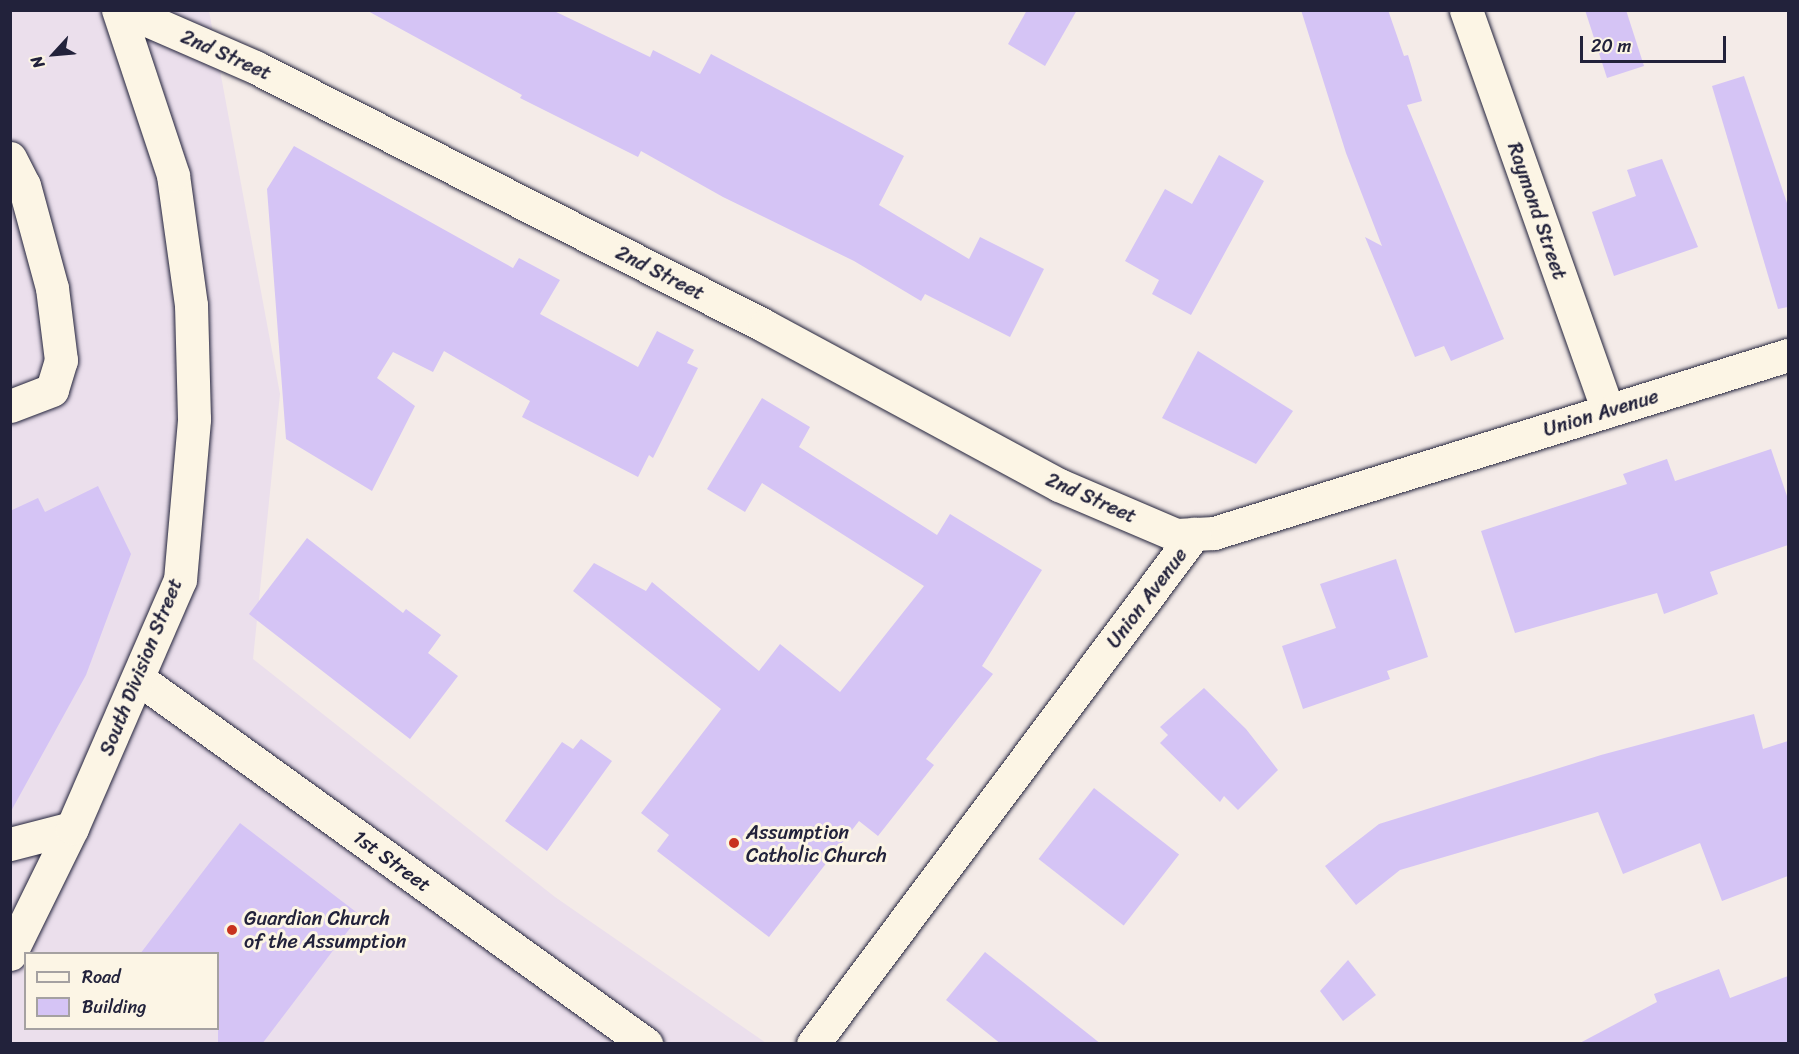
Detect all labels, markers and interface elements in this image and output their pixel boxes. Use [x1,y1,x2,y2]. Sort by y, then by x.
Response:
north arrow [24,24,84,84]
street label: 2nd Street [177,24,275,86]
scale bar [1583,24,1728,62]
text: 20 m [1591,30,1631,62]
text: N [22,51,53,73]
street label: Raymond Street [1502,140,1572,282]
street label: 2nd Street [612,240,708,306]
street label: Union Avenue [1540,384,1662,442]
street label: 2nd Street [1042,467,1140,529]
street label: Union Avenue [1101,543,1193,653]
street label: South Division Street [94,575,188,759]
place label: Assumption Catholic Church [746,820,887,867]
street label: 1st Street [349,825,435,897]
marker: Assumption Catholic Church [727,836,741,850]
place label: Guardian Church of the Assumption [244,906,406,953]
marker: Guardian Church of the Assumption [225,923,239,937]
legend [24,952,219,1030]
text: Road [82,961,121,993]
text: Building [82,991,146,1023]

